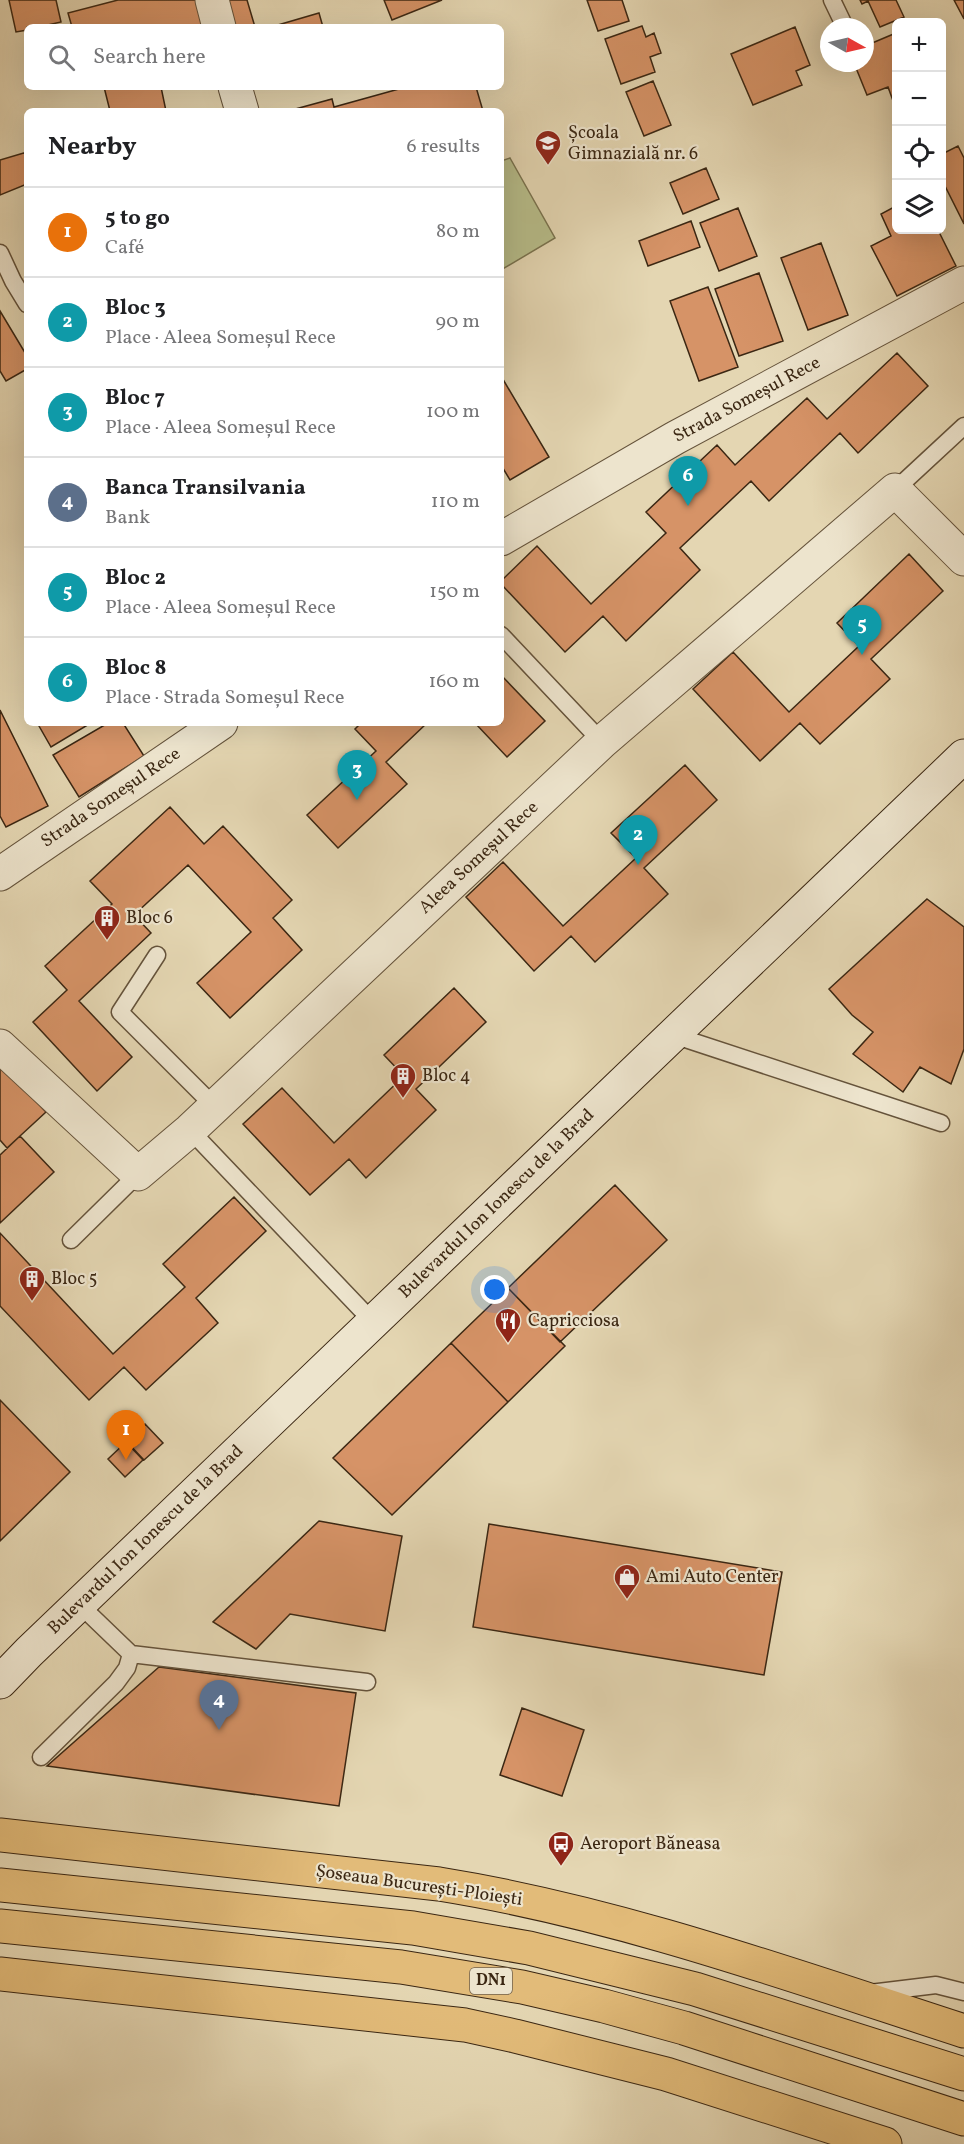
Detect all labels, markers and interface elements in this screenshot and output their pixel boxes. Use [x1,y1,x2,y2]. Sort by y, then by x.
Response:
north arrow [820,18,874,72]
map controls [892,18,946,234]
button: + [892,18,946,72]
search box [24,24,504,90]
icon: search [45,41,78,74]
text: Search here [93,42,206,73]
button: − [892,72,946,126]
place label: Școala Gimnazială nr. 6 [568,121,698,167]
button: locate [892,126,946,180]
school or university icon: Școala Gimnazială nr. 6 [533,128,563,166]
text: Nearby [48,129,137,165]
text: 6 results [407,133,480,161]
button: layers [892,180,946,234]
text: 5 to go [105,203,170,234]
text: 1 [63,218,72,246]
text: 80 m [436,218,480,246]
text: Café [105,234,144,262]
text: Bloc 3 [105,293,166,324]
text: 2 [62,308,73,336]
text: 90 m [436,308,480,336]
text: Place · Aleea Someșul Rece [105,324,336,352]
street label: Strada Someșul Rece [669,351,825,449]
text: Bloc 7 [105,383,165,414]
text: 3 [62,398,73,426]
text: 100 m [426,398,480,426]
text: Place · Aleea Someșul Rece [105,414,336,442]
pin: 6 [668,456,708,506]
text: Banca Transilvania [105,473,306,504]
text: 4 [61,488,74,516]
text: 110 m [431,488,480,516]
text: Bank [105,504,150,532]
text: Bloc 2 [105,563,166,594]
text: 5 [63,578,72,606]
text: 150 m [429,578,480,606]
text: Place · Aleea Someșul Rece [105,594,336,622]
pin: 5 [842,606,882,655]
text: Bloc 8 [105,653,166,684]
text: 6 [62,668,73,696]
text: 160 m [428,668,480,696]
text: Place · Strada Someșul Rece [105,684,344,712]
street label: Strada Someșul Rece [36,742,186,854]
pin: 3 [338,750,376,800]
street label: Aleea Someșul Rece [414,796,544,920]
pin: 2 [618,816,658,865]
building icon: Bloc 6 [92,903,122,941]
place label: Bloc 6 [126,906,173,931]
building icon: Bloc 4 [388,1061,418,1099]
place label: Bloc 4 [422,1064,471,1089]
street label: Bulevardul Ion Ionescu de la Brad [394,1103,600,1305]
building icon: Bloc 5 [17,1264,47,1302]
place label: Bloc 5 [51,1267,97,1292]
your location [480,1275,509,1304]
restaurant icon: Capricciosa [493,1306,523,1344]
place label: Capricciosa [528,1309,620,1334]
pin: 1 [106,1410,146,1460]
street label: Bulevardul Ion Ionescu de la Brad [43,1439,249,1641]
shop icon: Ami Auto Center [612,1562,642,1600]
place label: Ami Auto Center [646,1565,779,1590]
pin: 4 [200,1680,238,1730]
bus stop icon: Aeroport Băneasa [546,1829,576,1867]
place label: Aeroport Băneasa [580,1832,720,1857]
street label: Șoseaua București-Ploiești [314,1859,524,1913]
road number: DN1 [470,1968,512,1994]

